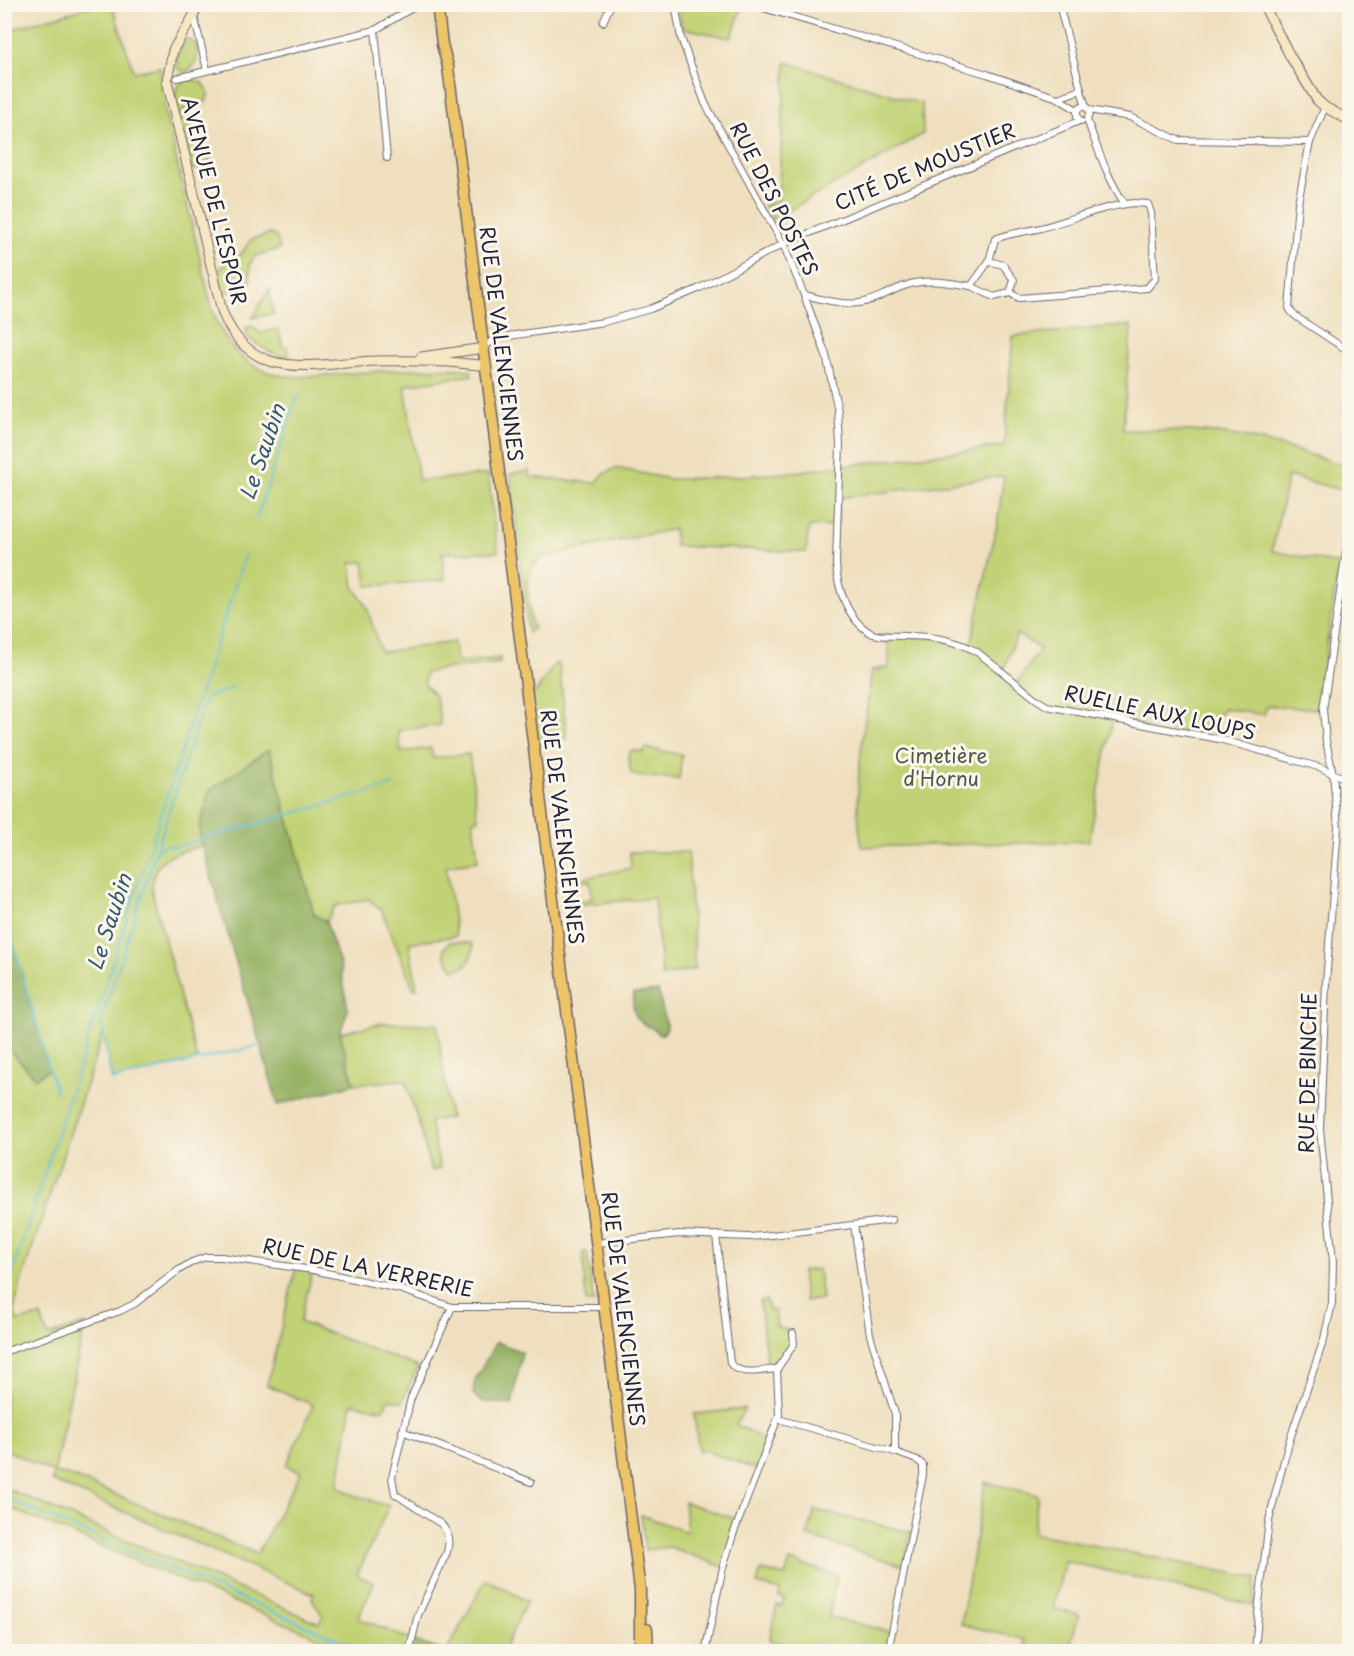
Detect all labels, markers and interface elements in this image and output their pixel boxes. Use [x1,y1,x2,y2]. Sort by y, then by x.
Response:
street label: AVENUE DE L'ESPOIR [175,93,255,308]
street label: CITÉ DE MOUSTIER [829,114,1020,218]
street label: RUE DES POSTES [723,116,827,281]
street label: RUE DE VALENCIENNES [473,224,531,463]
water label: Le Saubin [230,398,293,504]
street label: RUELLE AUX LOUPS [1062,677,1259,747]
street label: RUE DE VALENCIENNES [534,707,592,946]
park label: Cimetière d'Hornu [895,740,987,793]
water label: Le Saubin [78,868,139,974]
street label: RUE DE BINCHE [1291,992,1323,1154]
street label: RUE DE VALENCIENNES [595,1189,653,1428]
street label: RUE DE LA VERRERIE [260,1230,476,1304]

